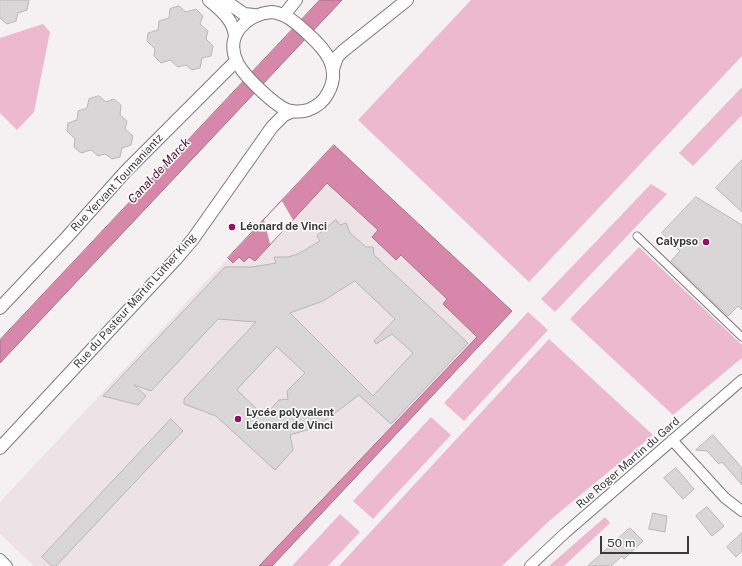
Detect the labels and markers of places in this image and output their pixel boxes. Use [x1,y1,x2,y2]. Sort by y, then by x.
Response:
place label: Léonard de Vinci [240,220,327,234]
marker: Léonard de Vinci [227,222,237,232]
place label: Calypso [656,235,698,249]
marker: Calypso [701,237,711,247]
place label: Lycée polyvalent Léonard de Vinci [246,406,334,432]
marker: Lycée polyvalent Léonard de Vinci [233,414,243,424]

